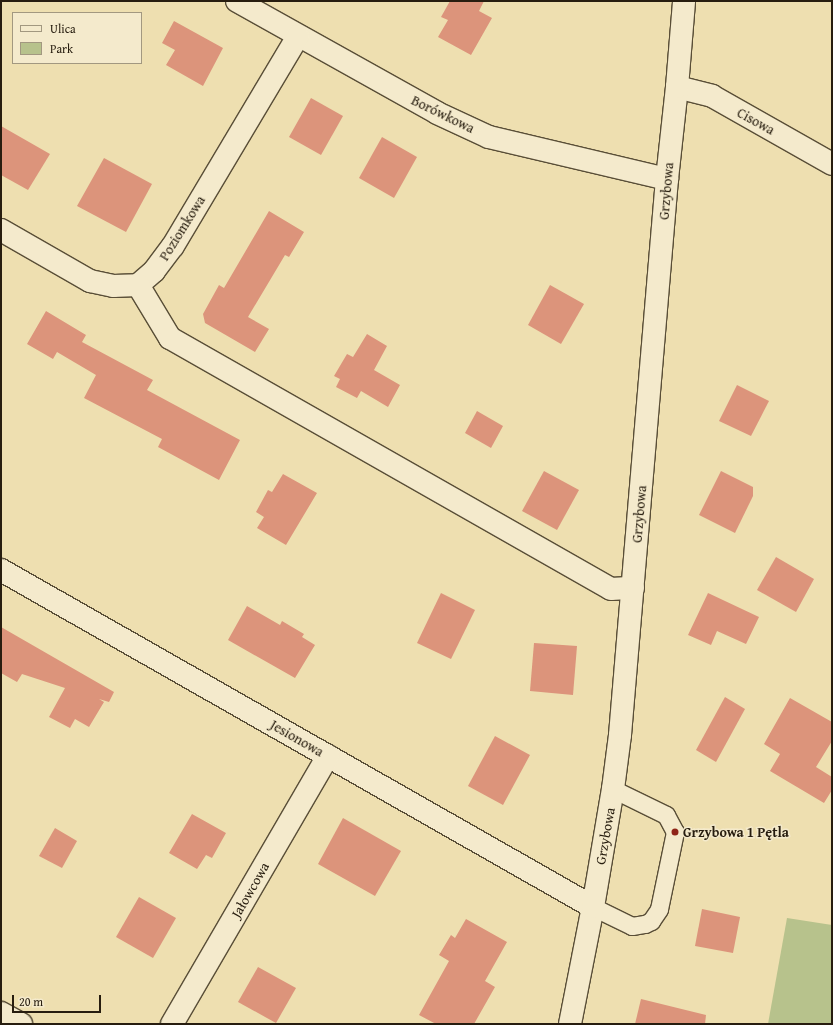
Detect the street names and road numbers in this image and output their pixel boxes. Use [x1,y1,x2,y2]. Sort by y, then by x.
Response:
street label: Borówkowa [409,92,477,136]
street label: Cisowa [734,104,778,138]
street label: Grzybowa [655,162,677,220]
street label: Poziomkowa [155,192,209,264]
street label: Grzybowa [628,485,650,543]
street label: Jesionowa [267,716,327,760]
street label: Grzybowa [592,806,618,866]
street label: Jałowcowa [227,859,273,921]

